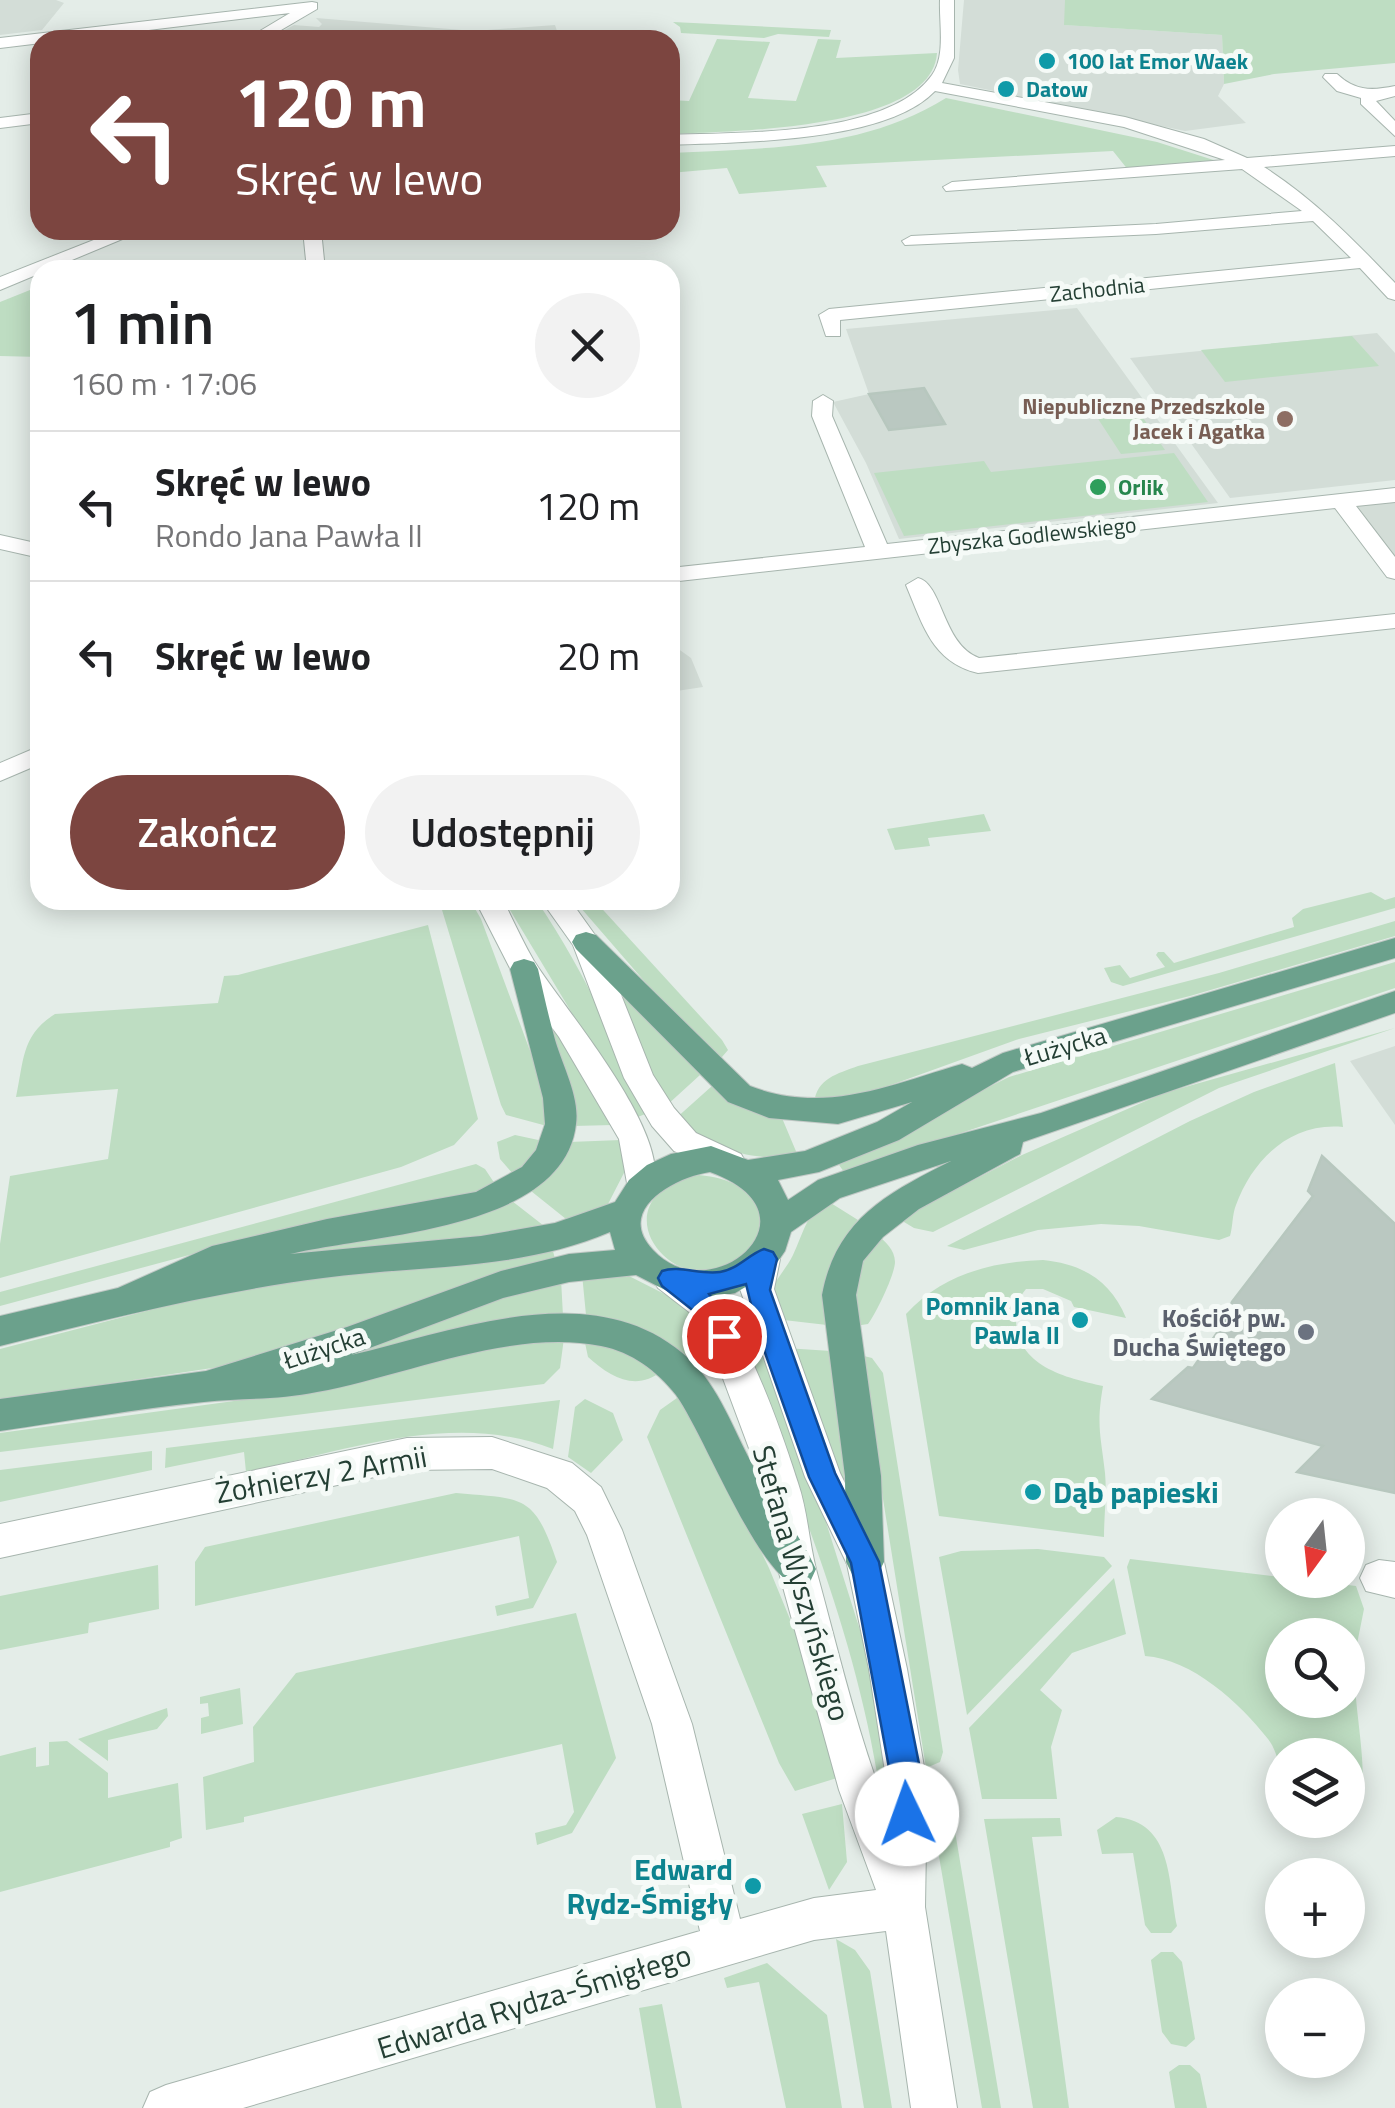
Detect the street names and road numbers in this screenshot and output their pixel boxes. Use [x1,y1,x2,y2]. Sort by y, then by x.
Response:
street label: Zachodnia [1048,267,1146,311]
street label: Zbyszka Godlewskiego [926,507,1138,563]
street label: Łużycka [1019,1016,1111,1076]
street label: Łużycka [277,1317,370,1379]
street label: Żołnierzy 2 Armii [212,1433,430,1515]
street label: Stefana Wyszyńskiego [741,1440,863,1726]
street label: Edwarda Rydza-Śmigłego [371,1931,697,2071]

